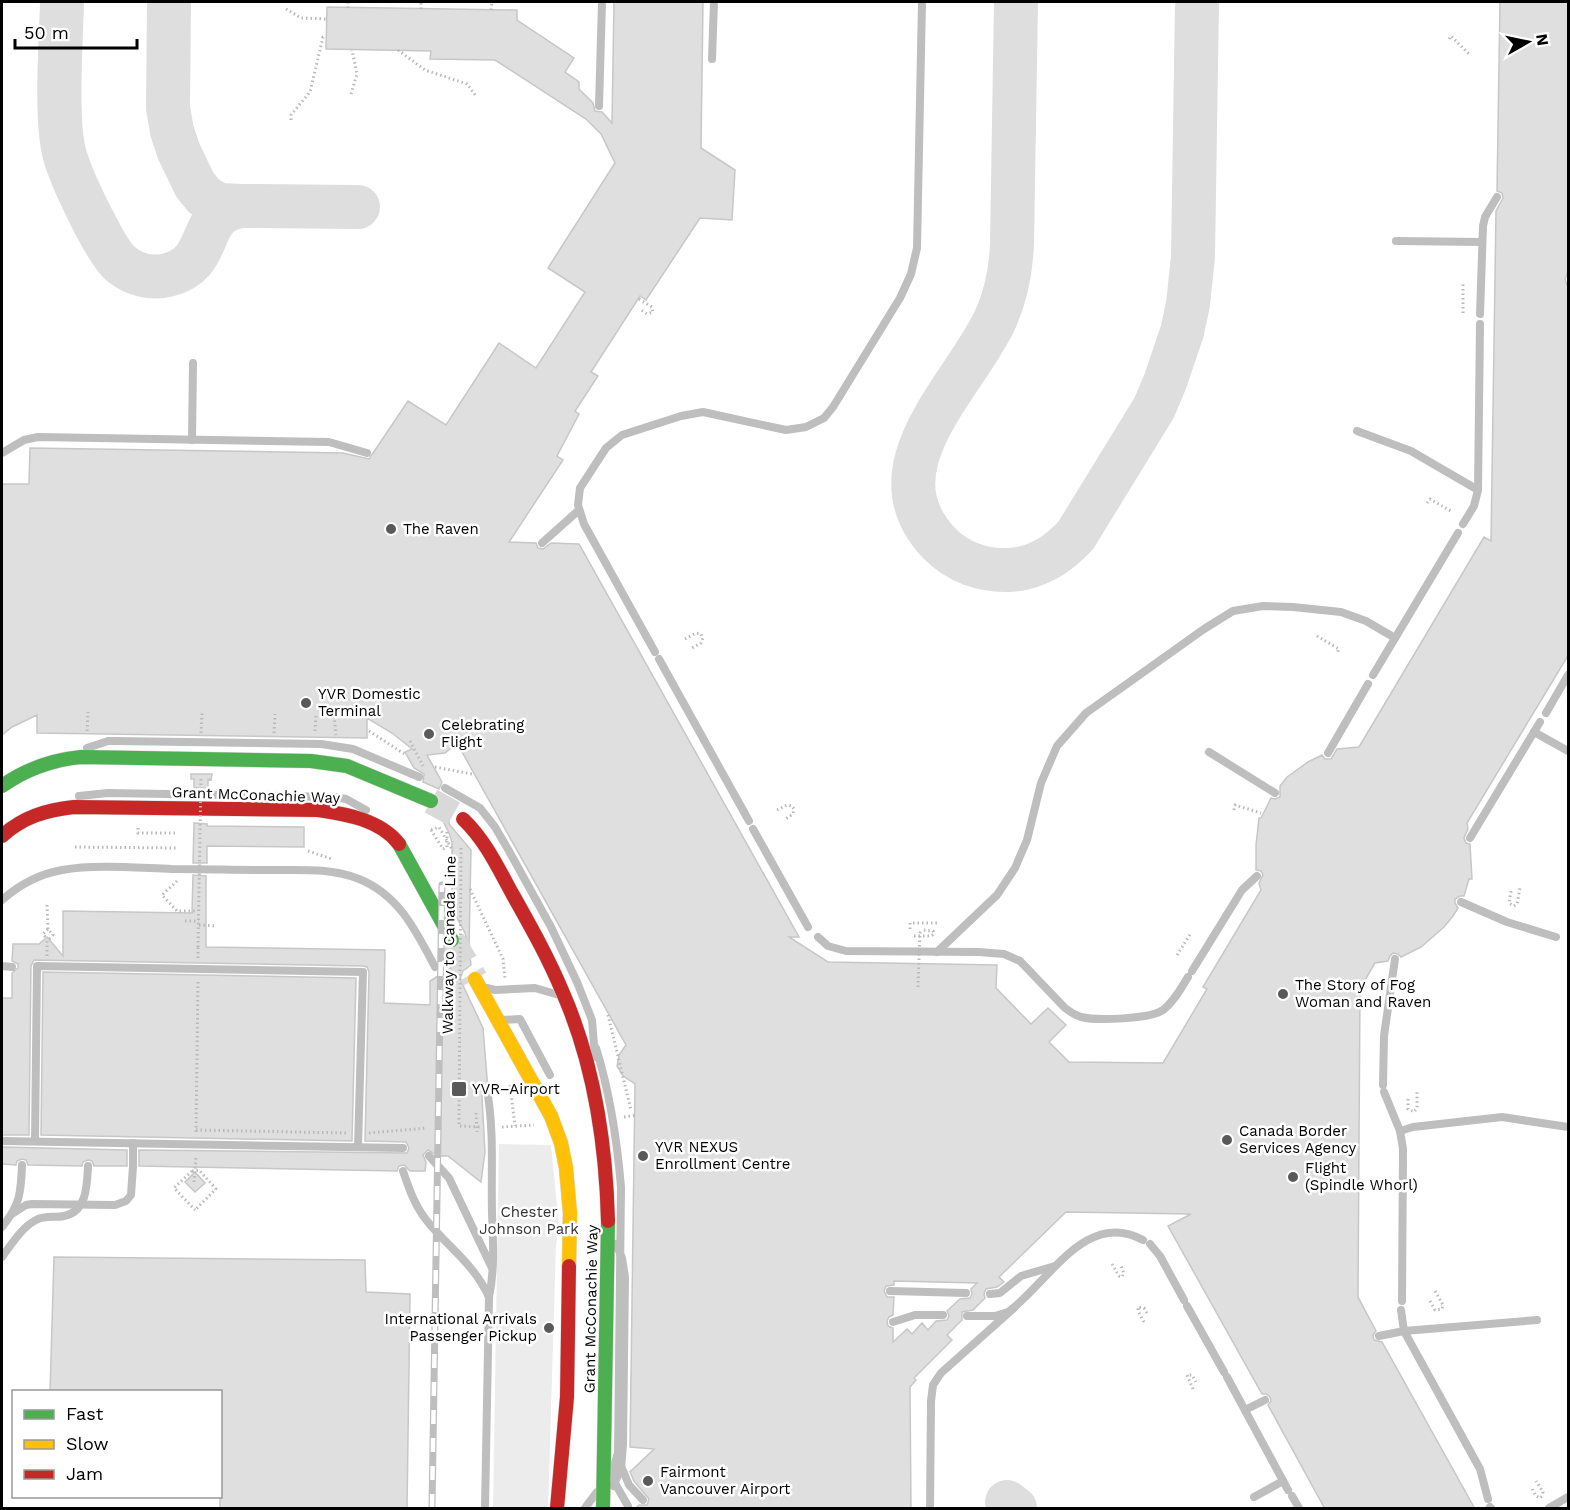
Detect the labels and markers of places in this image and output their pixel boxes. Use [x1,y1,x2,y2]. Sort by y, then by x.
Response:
place label: The Raven [403,520,479,538]
marker: The Raven [384,522,398,536]
place label: YVR Domestic Terminal [318,685,421,720]
marker: YVR Domestic Terminal [299,696,313,710]
place label: Celebrating Flight [441,716,524,751]
marker: Celebrating Flight [422,727,436,741]
place label: The Story of Fog Woman and Raven [1295,976,1431,1011]
marker: The Story of Fog Woman and Raven [1276,987,1290,1001]
marker: YVR–Airport [450,1080,468,1098]
place label: YVR–Airport [472,1080,560,1098]
place label: Canada Border Services Agency [1239,1122,1357,1157]
marker: Canada Border Services Agency [1220,1133,1234,1147]
place label: YVR NEXUS Enrollment Centre [655,1138,790,1173]
marker: YVR NEXUS Enrollment Centre [636,1149,650,1163]
place label: Flight (Spindle Whorl) [1305,1159,1418,1194]
marker: Flight (Spindle Whorl) [1286,1170,1300,1184]
place label: International Arrivals Passenger Pickup [385,1310,537,1345]
marker: International Arrivals Passenger Pickup [542,1321,556,1335]
place label: Fairmont Vancouver Airport [660,1463,791,1498]
marker: Fairmont Vancouver Airport [641,1474,655,1488]

